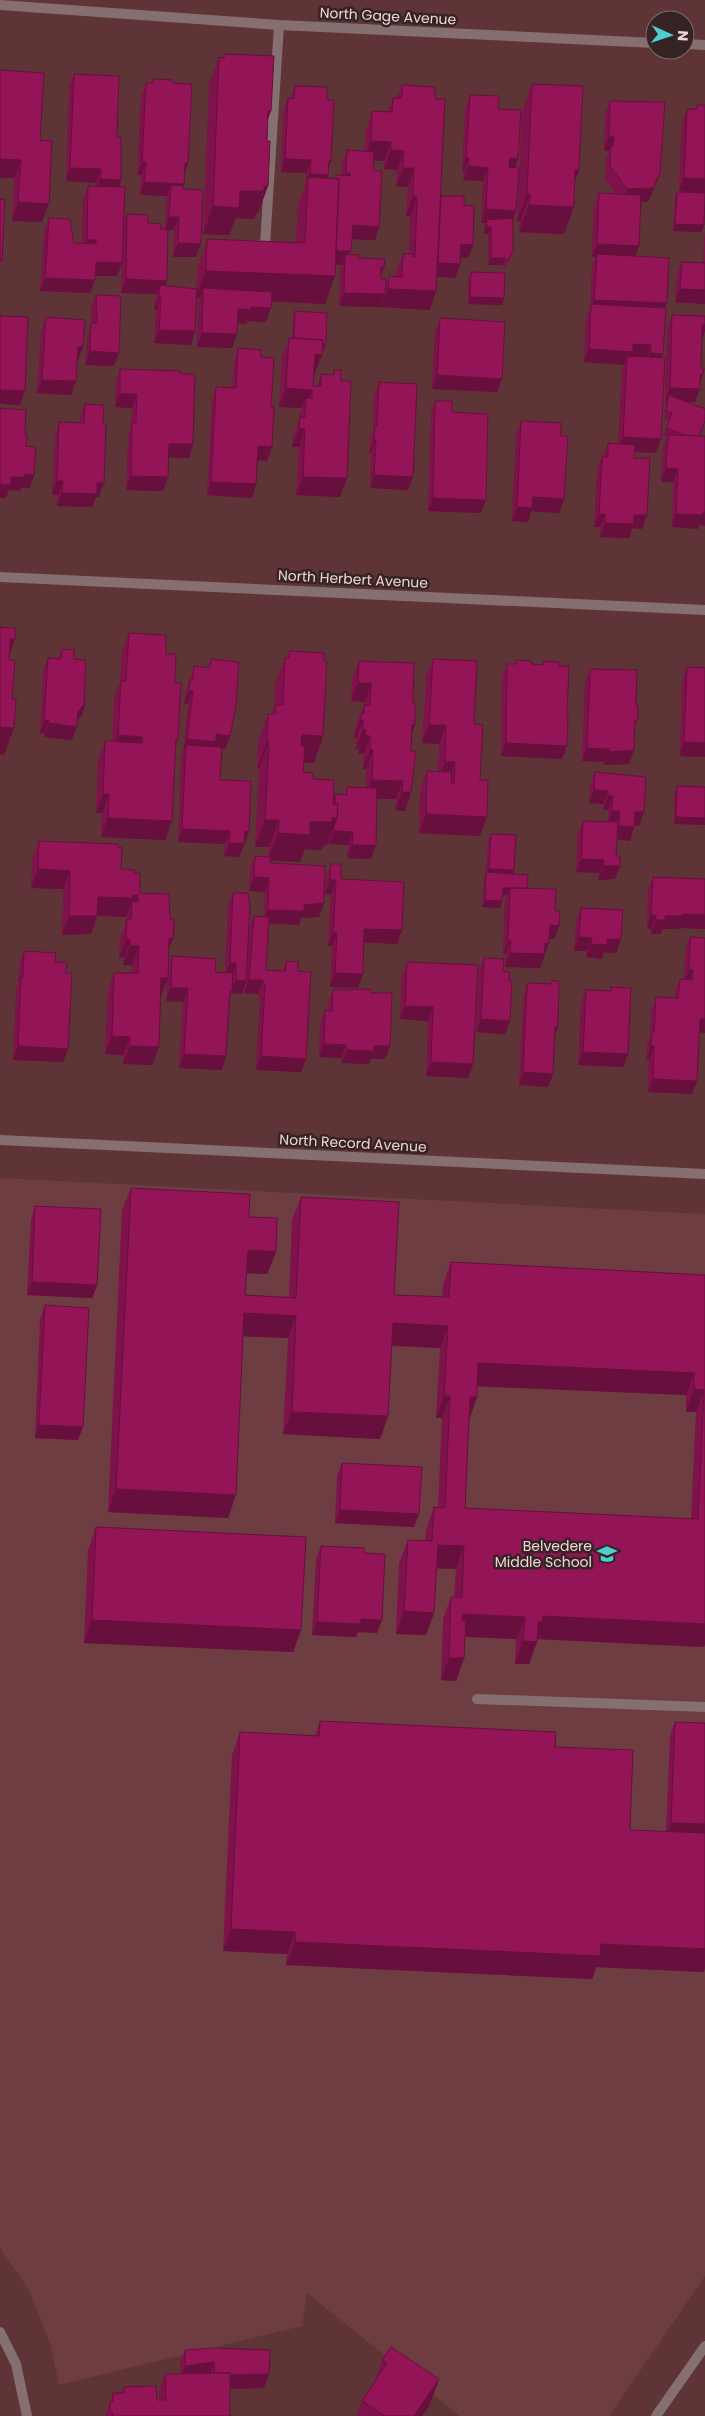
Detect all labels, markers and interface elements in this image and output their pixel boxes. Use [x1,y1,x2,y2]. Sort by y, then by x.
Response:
street label: North Gage Avenue [319,2,457,30]
north arrow [645,10,695,60]
text: N [673,30,693,41]
street label: North Herbert Avenue [277,565,429,593]
street label: North Record Avenue [279,1129,427,1157]
place label: Belvedere Middle School [495,1536,592,1572]
school or university icon: Belvedere Middle School [596,1543,618,1565]

